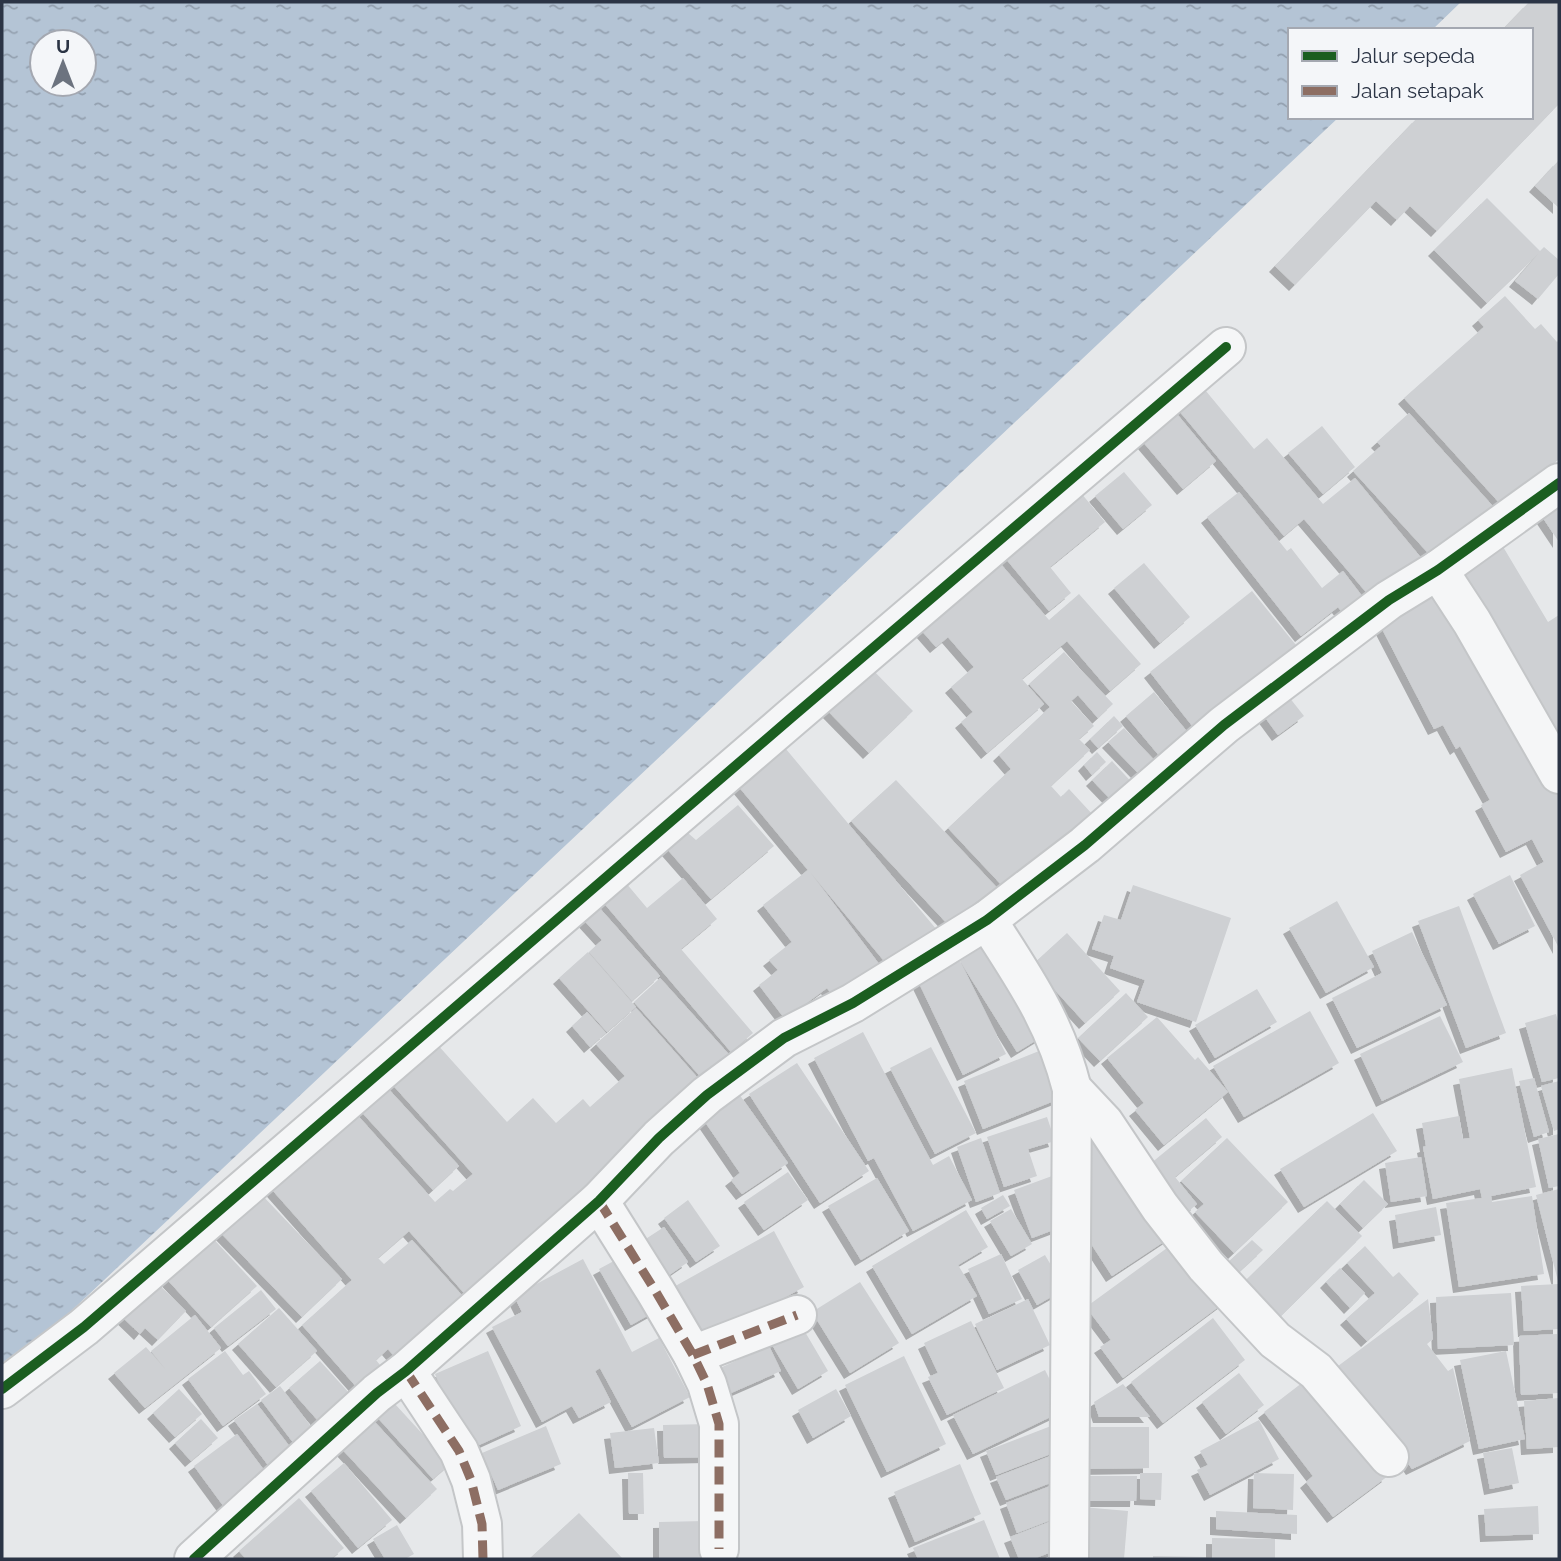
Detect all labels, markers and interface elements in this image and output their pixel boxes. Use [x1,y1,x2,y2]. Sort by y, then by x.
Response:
north arrow [28,28,98,98]
legend [1288,28,1533,119]
text: U [56,35,70,57]
text: Jalur sepeda [1351,43,1475,68]
text: Jalan setapak [1351,78,1484,103]

